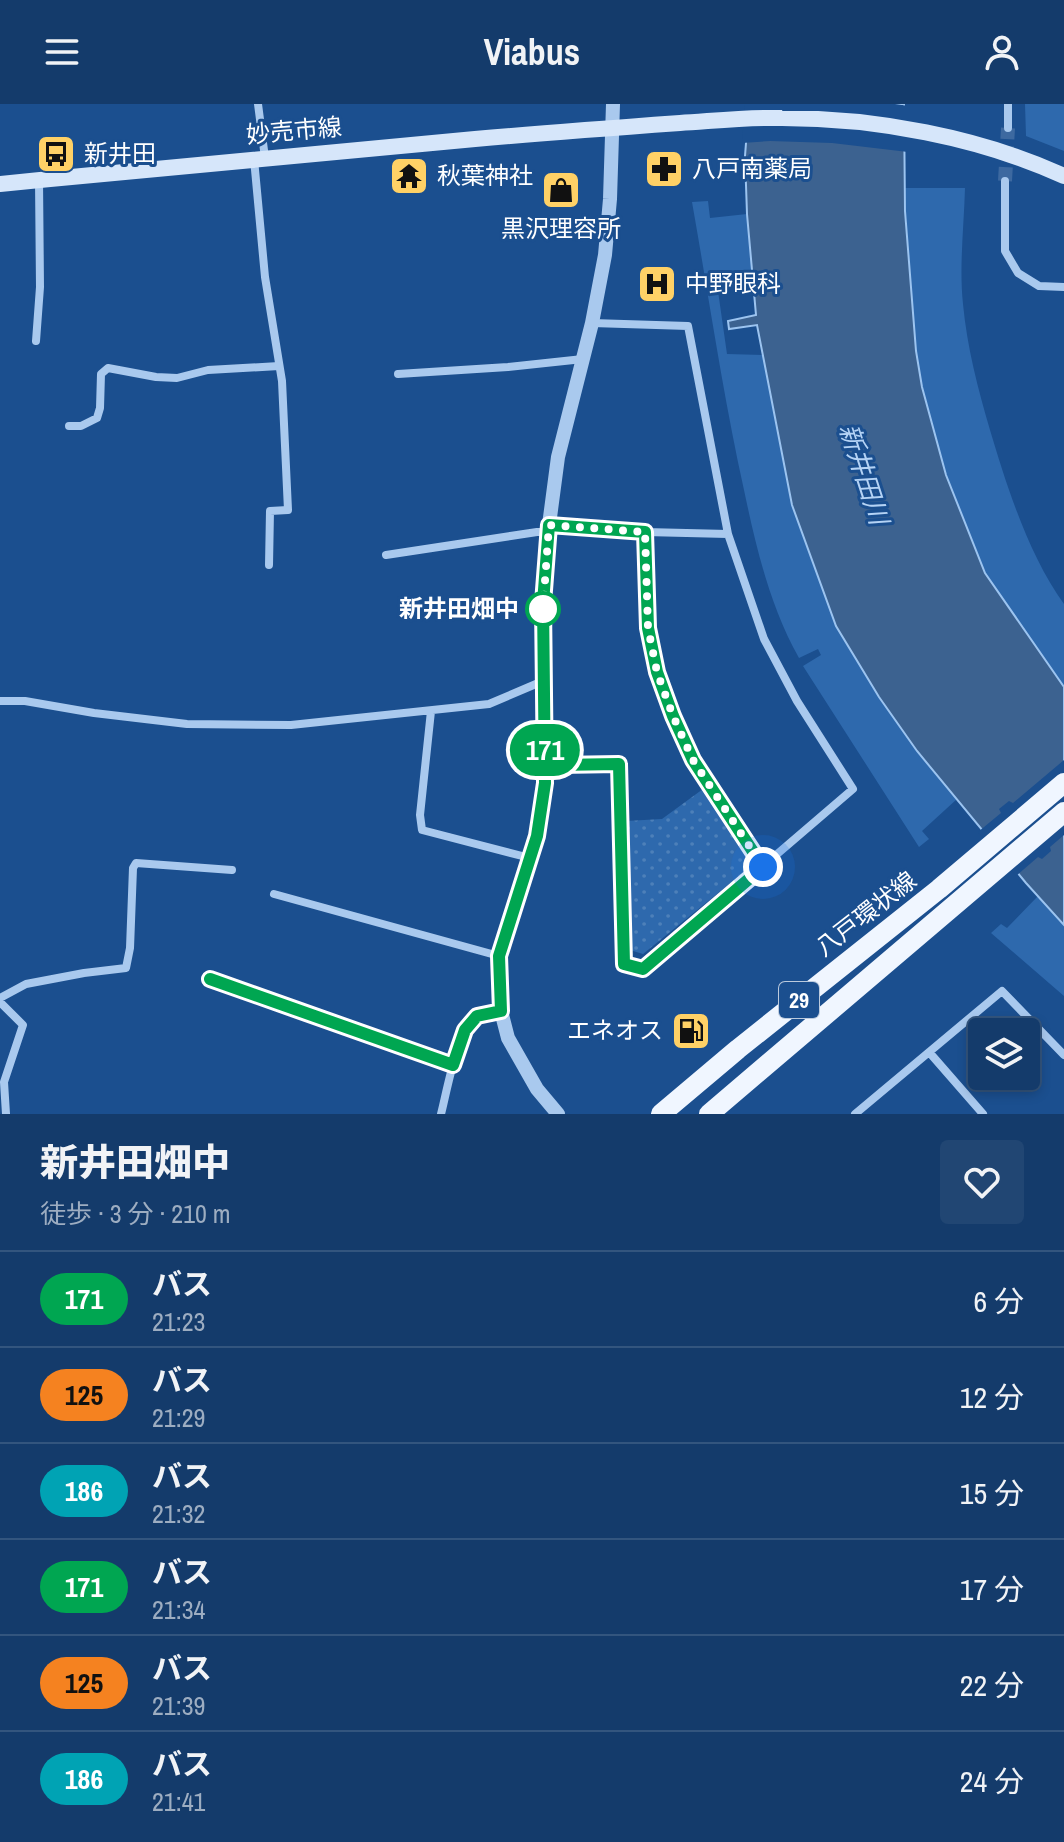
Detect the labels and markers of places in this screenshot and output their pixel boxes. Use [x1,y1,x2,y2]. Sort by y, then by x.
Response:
bus stop icon: 新井田 [35,133,77,175]
place label: 新井田 [84,137,156,169]
pharmacy icon: 八戸南薬局 [643,148,685,190]
place label: 八戸南薬局 [692,152,812,184]
temple icon: 秋葉神社 [388,155,430,197]
place label: 秋葉神社 [437,159,533,191]
shop icon: 黒沢理容所 [540,169,582,211]
place label: 黒沢理容所 [501,212,621,244]
hospital icon: 中野眼科 [636,263,678,305]
place label: 中野眼科 [685,267,781,299]
place label: 新井田畑中 [399,592,519,624]
marker: 新井田畑中 [526,592,560,626]
fuel station icon: エネオス [670,1010,712,1052]
place label: エネオス [567,1014,663,1046]

